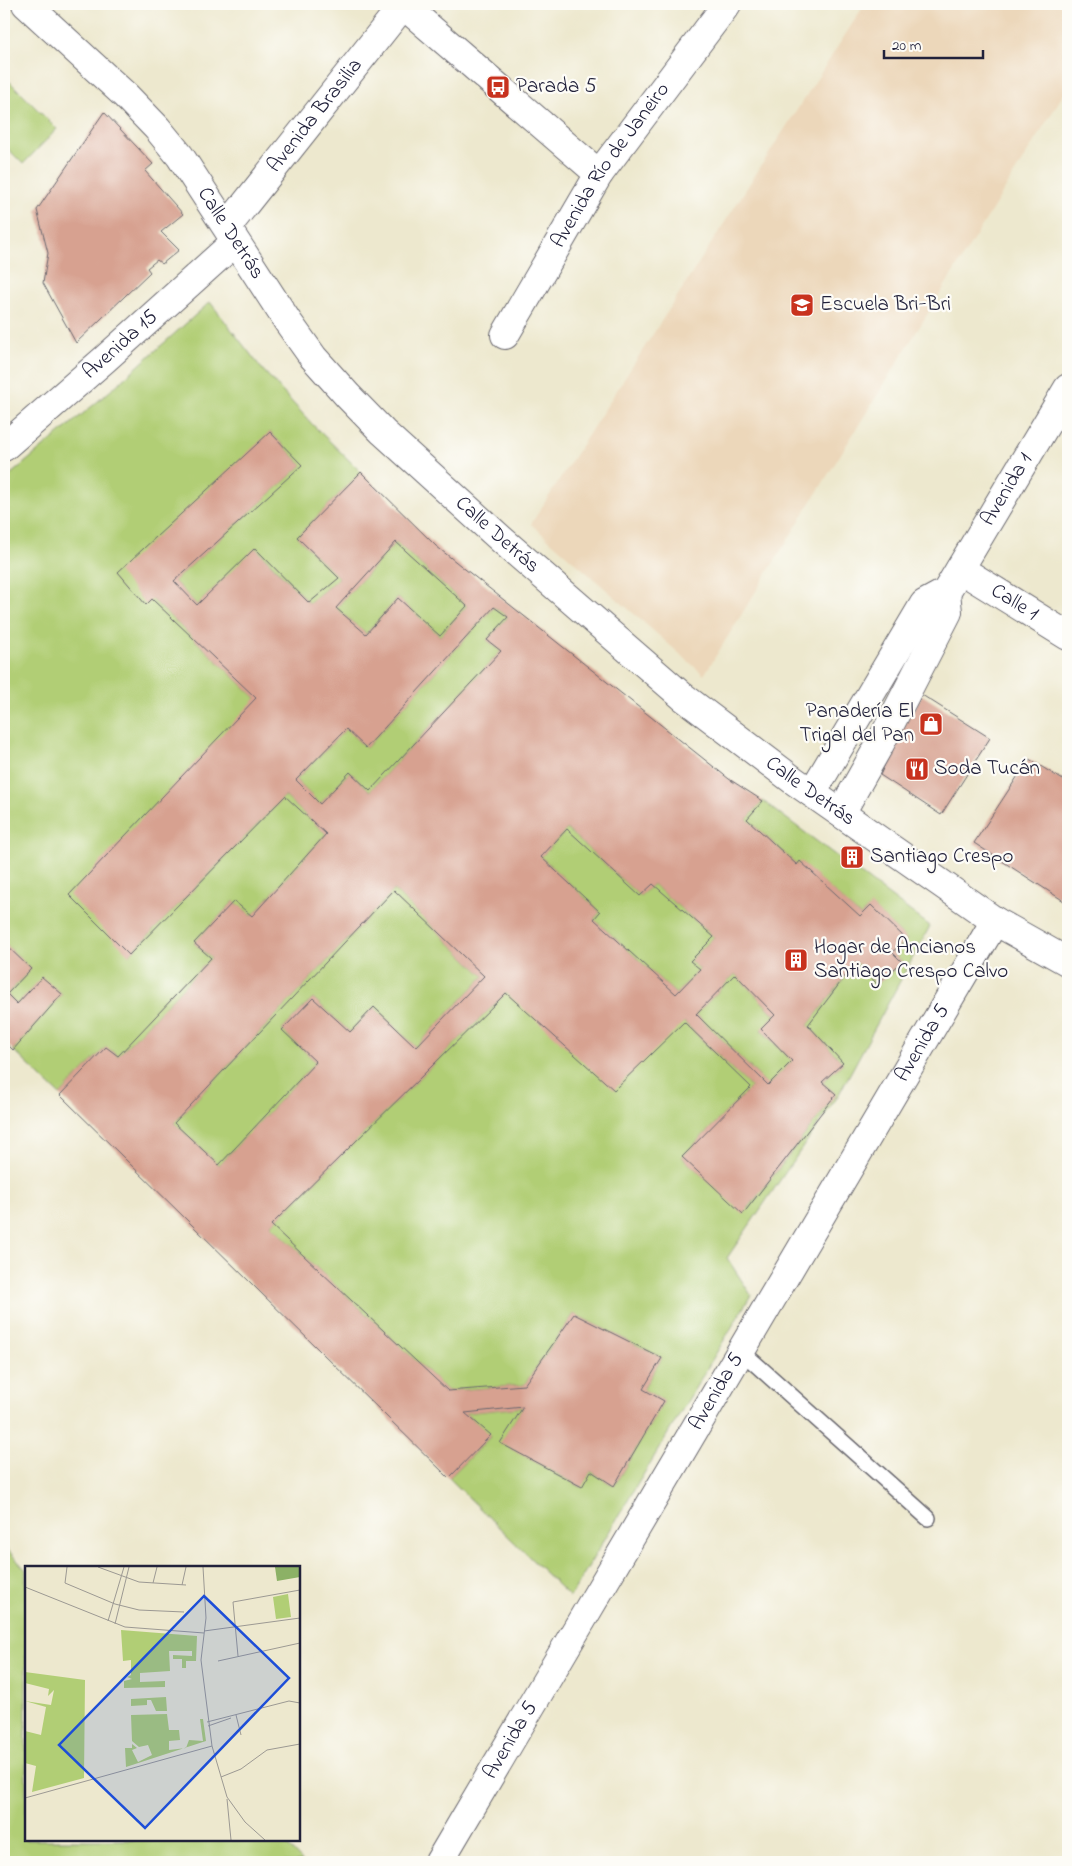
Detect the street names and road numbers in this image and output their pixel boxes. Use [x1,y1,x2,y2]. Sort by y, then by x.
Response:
street label: Avenida Brasilia [260,52,370,179]
street label: Avenida Río de Janeiro [544,76,678,254]
street label: Calle Detrás [189,181,271,285]
street label: Avenida 15 [76,303,165,387]
street label: Avenida 1 [974,447,1041,532]
street label: Calle Detrás [448,489,546,581]
street label: Calle 1 [985,576,1044,629]
street label: Calle Detrás [759,749,861,834]
street label: Avenida 5 [888,999,957,1088]
street label: Avenida 5 [682,1347,751,1436]
street label: Avenida 5 [476,1696,545,1785]

